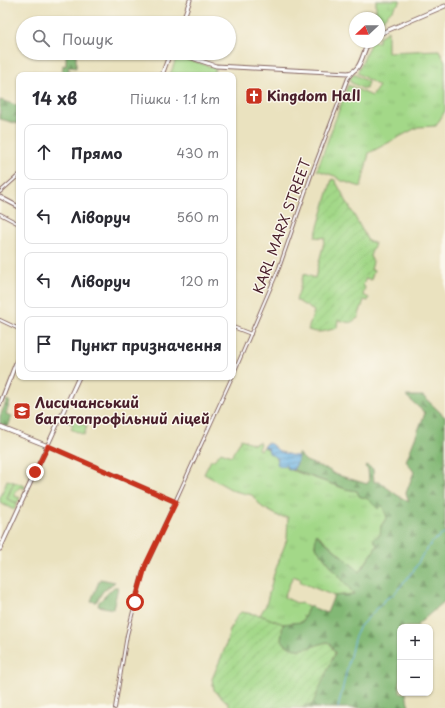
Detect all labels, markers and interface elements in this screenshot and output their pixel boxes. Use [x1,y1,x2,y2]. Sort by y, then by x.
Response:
north arrow [349,12,385,48]
search box [16,16,236,60]
icon: search [30,27,52,49]
text: Пошук [62,27,113,50]
text: 14 хв [32,85,77,111]
place label: Kingdom Hall [267,85,360,106]
church icon: Kingdom Hall [244,86,264,106]
text: Пішки · 1.1 km [130,89,220,108]
icon: ahead [33,141,55,163]
text: Прямо [71,141,122,164]
text: 430 m [177,143,219,162]
street label: KARL MARX STREET [247,155,316,296]
icon: left [33,205,55,227]
text: Ліворуч [71,205,131,228]
text: 560 m [177,207,219,226]
icon: left [33,269,55,291]
text: Ліворуч [71,269,131,292]
text: 120 m [180,271,219,290]
icon: arrive [33,333,55,355]
text: Пункт призначення [71,333,222,356]
place label: Лисичанський багатопрофільний ліцей [35,392,210,429]
school or university icon: Лисичанський багатопрофільний ліцей [12,401,32,421]
route end [26,463,44,481]
route start [126,593,144,611]
map controls [397,624,433,696]
button: + [397,624,433,660]
button: − [397,660,433,696]

